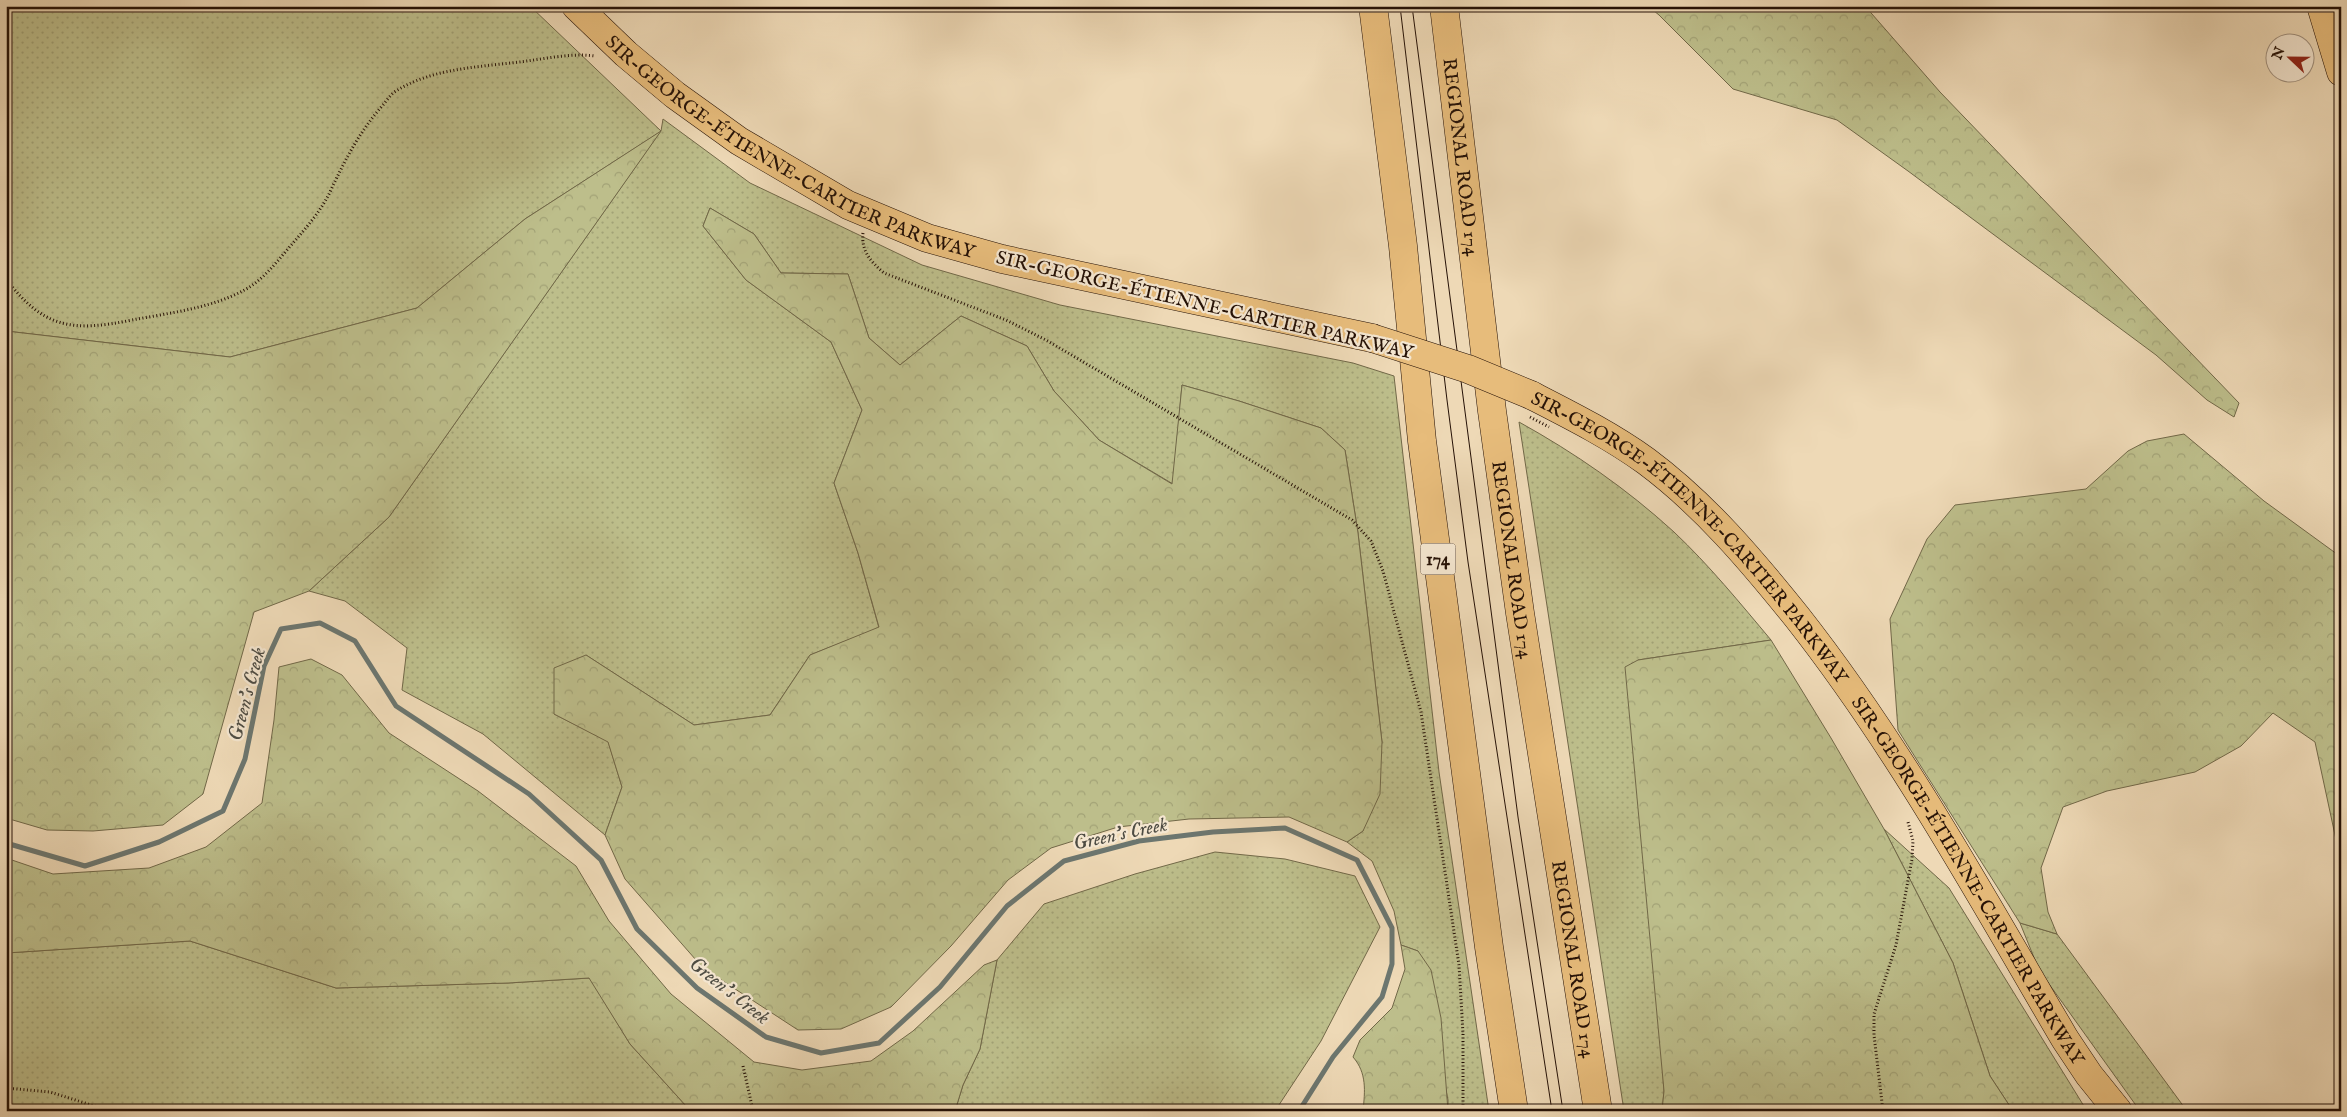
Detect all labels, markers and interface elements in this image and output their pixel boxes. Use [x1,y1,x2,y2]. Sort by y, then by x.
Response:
street label: SIR-GEORGE-ÉTIENNE-CARTIER PARKWAY [600,31,979,265]
north arrow [2264,32,2314,82]
text: N [2268,45,2289,63]
street label: REGIONAL ROAD 174 [1436,57,1484,258]
street label: SIR-GEORGE-ÉTIENNE-CARTIER PARKWAY [994,245,1417,366]
street label: SIR-GEORGE-ÉTIENNE-CARTIER PARKWAY [1527,387,1853,690]
street label: REGIONAL ROAD 174 [1485,460,1537,661]
road number: 174 [1420,544,1456,574]
water label: Green's Creek [223,645,272,744]
street label: SIR-GEORGE-ÉTIENNE-CARTIER PARKWAY [1845,692,2089,1071]
water label: Green's Creek [1071,812,1170,857]
street label: REGIONAL ROAD 174 [1545,859,1600,1060]
water label: Green's Creek [684,952,774,1030]

